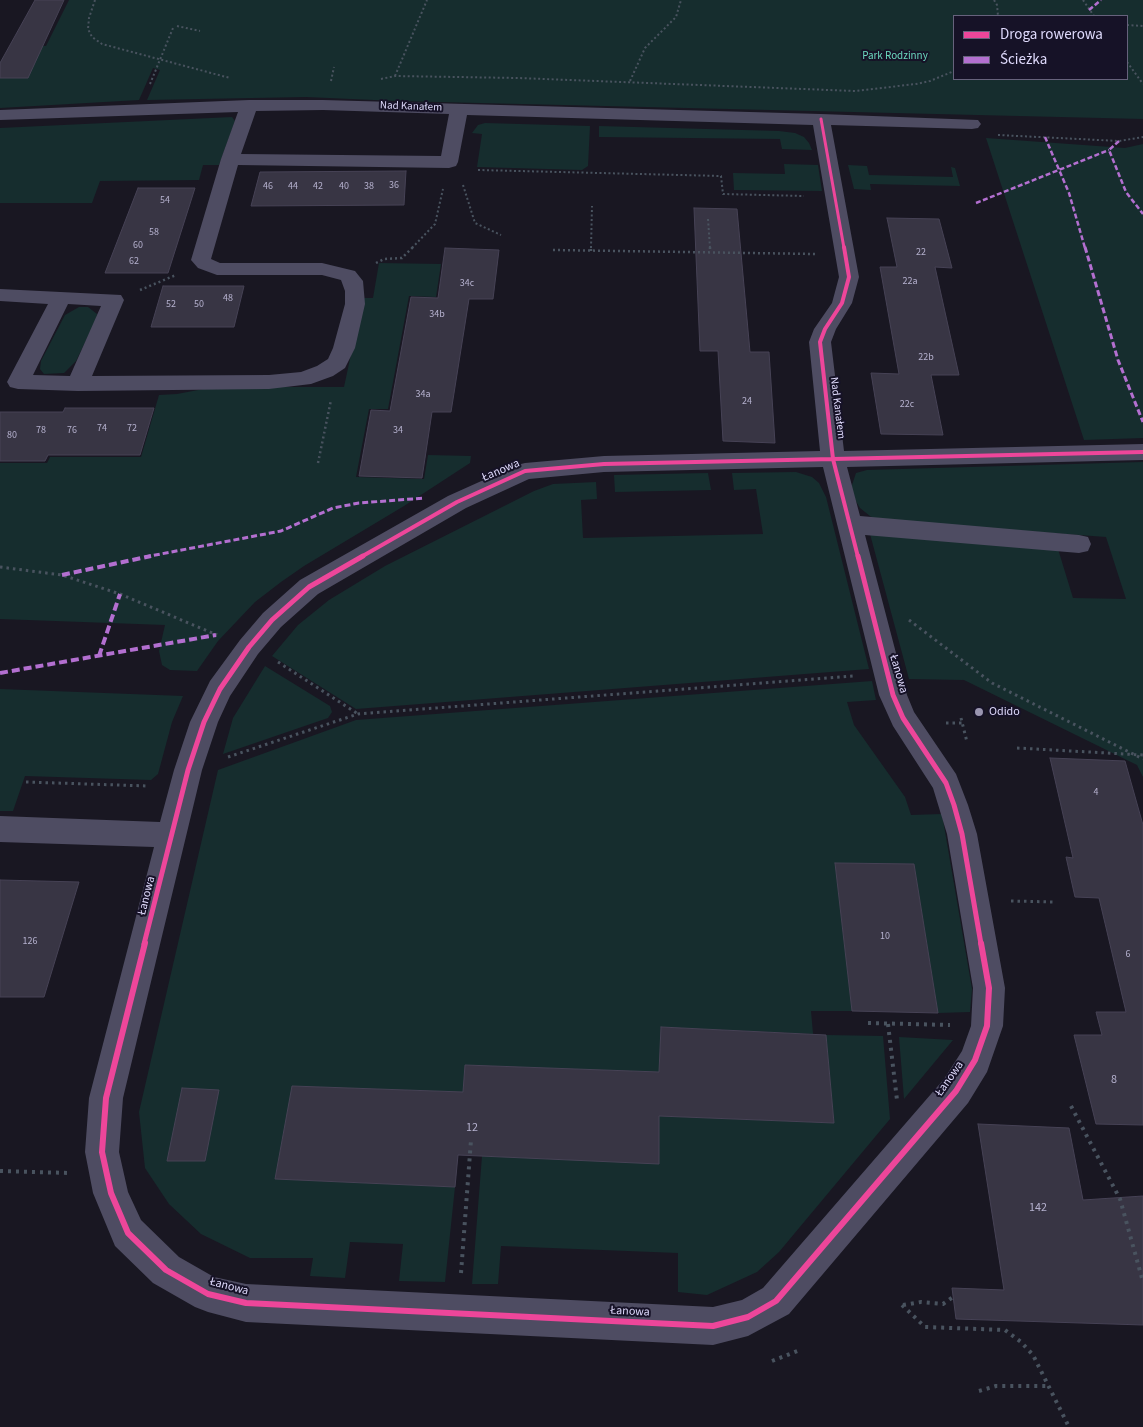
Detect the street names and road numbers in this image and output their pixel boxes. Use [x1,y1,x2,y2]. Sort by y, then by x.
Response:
street label: Nad Kanałem [380,99,442,115]
street label: Nad Kanałem [827,376,847,440]
street label: Łanowa [480,457,522,485]
street label: Łanowa [886,653,910,695]
street label: Łanowa [135,875,159,917]
street label: Łanowa [933,1059,967,1099]
street label: Łanowa [208,1275,250,1299]
street label: Łanowa [610,1304,650,1320]

